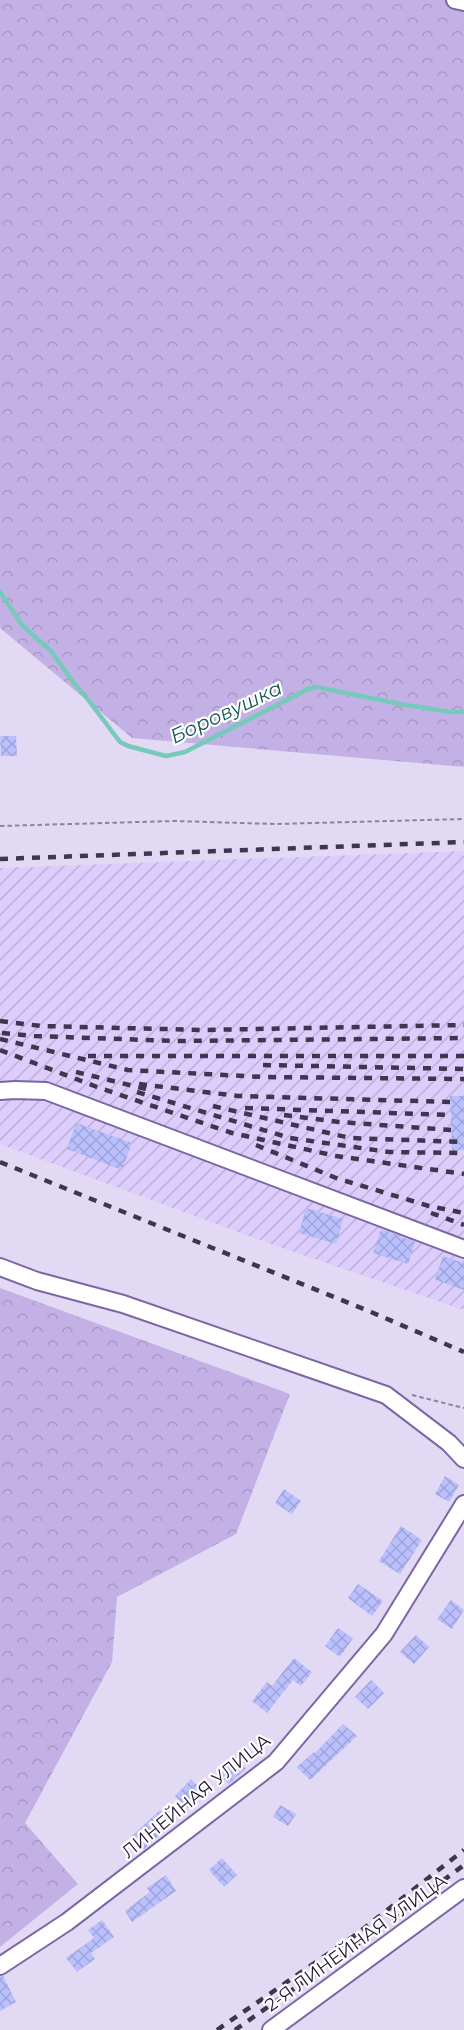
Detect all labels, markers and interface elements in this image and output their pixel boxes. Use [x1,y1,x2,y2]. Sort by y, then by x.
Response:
water label: Боровушка [166,676,286,748]
street label: ЛИНЕЙНАЯ УЛИЦА [117,1729,275,1863]
street label: 2-Я ЛИНЕЙНАЯ УЛИЦА [261,1869,452,2016]

